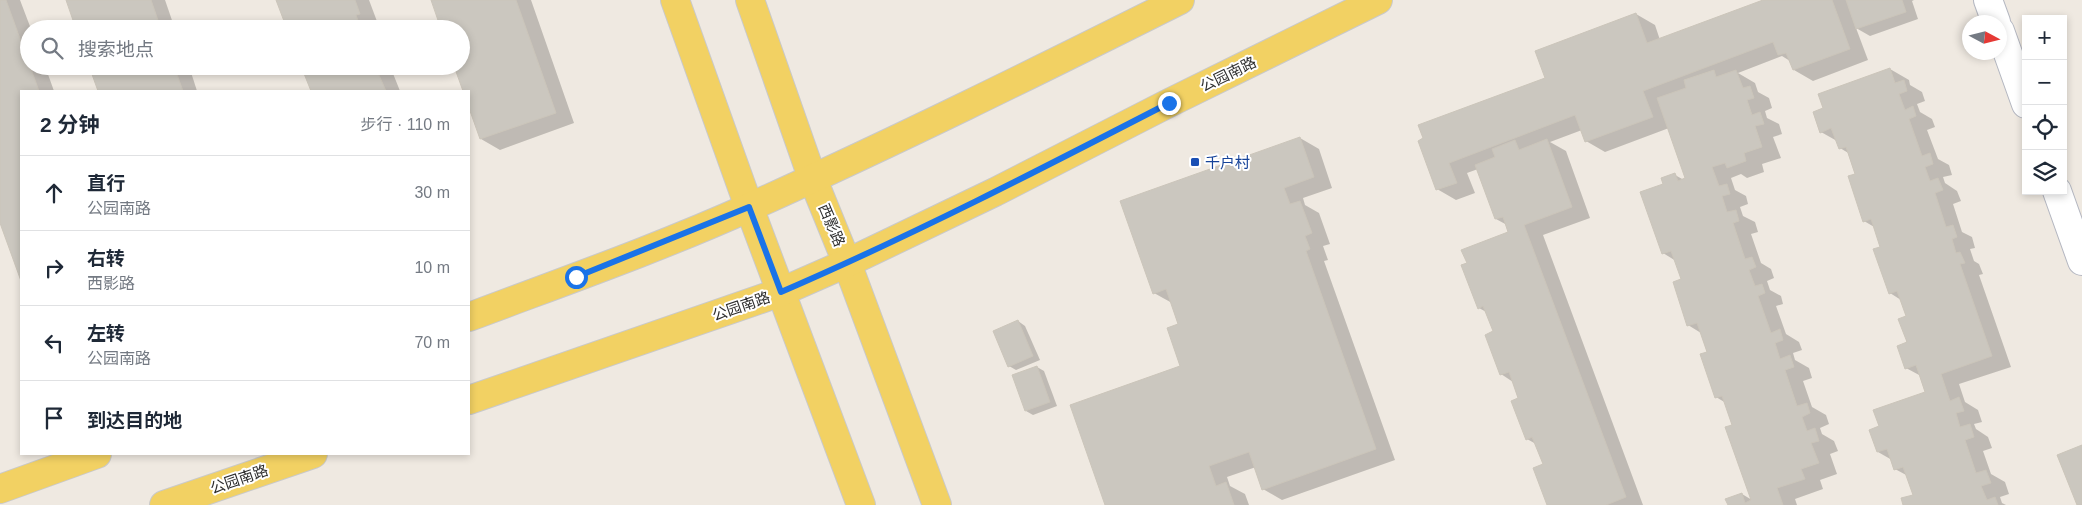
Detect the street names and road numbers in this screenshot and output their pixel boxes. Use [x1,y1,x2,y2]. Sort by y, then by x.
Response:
street label: 公园南路 [1197,53,1259,95]
street label: 西影路 [815,201,849,249]
street label: 公园南路 [710,288,772,324]
street label: 公园南路 [208,461,270,497]

